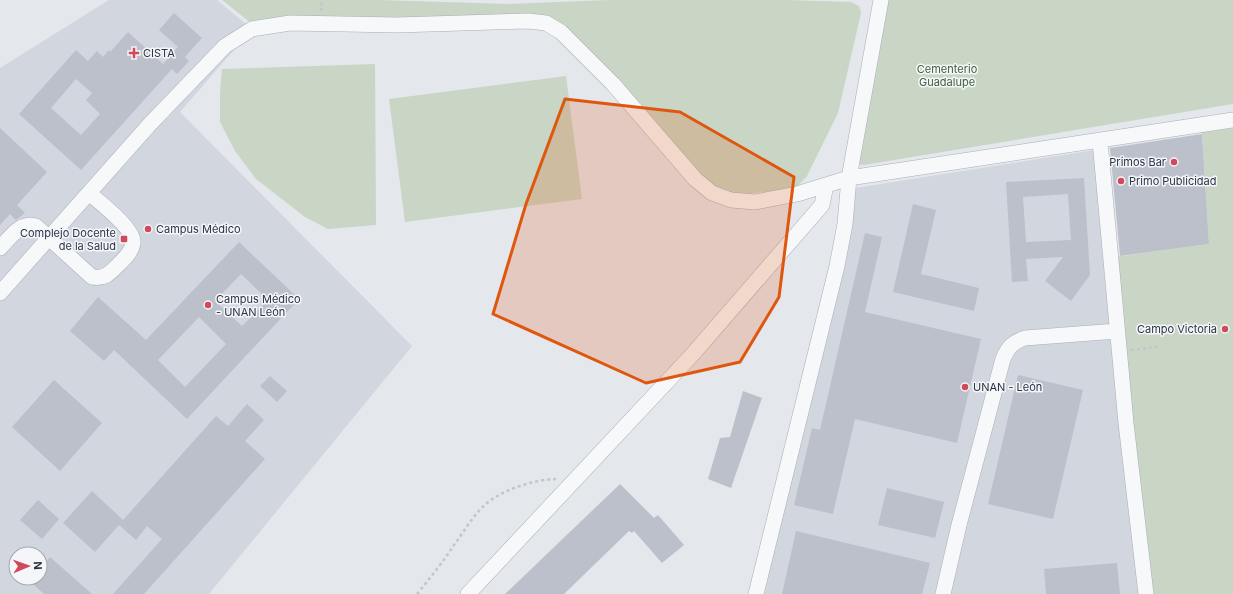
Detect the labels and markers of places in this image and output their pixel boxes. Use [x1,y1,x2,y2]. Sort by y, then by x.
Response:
place label: CISTA [143,46,175,60]
marker: CISTA [128,47,140,59]
place label: Primos Bar [1109,155,1166,169]
marker: Primos Bar [1169,157,1179,167]
place label: Primo Publicidad [1129,174,1217,188]
marker: Primo Publicidad [1116,176,1126,186]
place label: Campus Médico [156,222,241,236]
marker: Campus Médico [143,224,153,234]
place label: Complejo Docente de la Salud [20,226,116,253]
marker: Complejo Docente de la Salud [119,234,129,244]
place label: Campus Médico - UNAN León [216,292,301,319]
marker: Campus Médico - UNAN León [203,300,213,310]
place label: Campo Victoria [1137,322,1217,336]
marker: Campo Victoria [1220,324,1230,334]
place label: UNAN - León [973,380,1042,394]
marker: UNAN - León [960,382,970,392]

